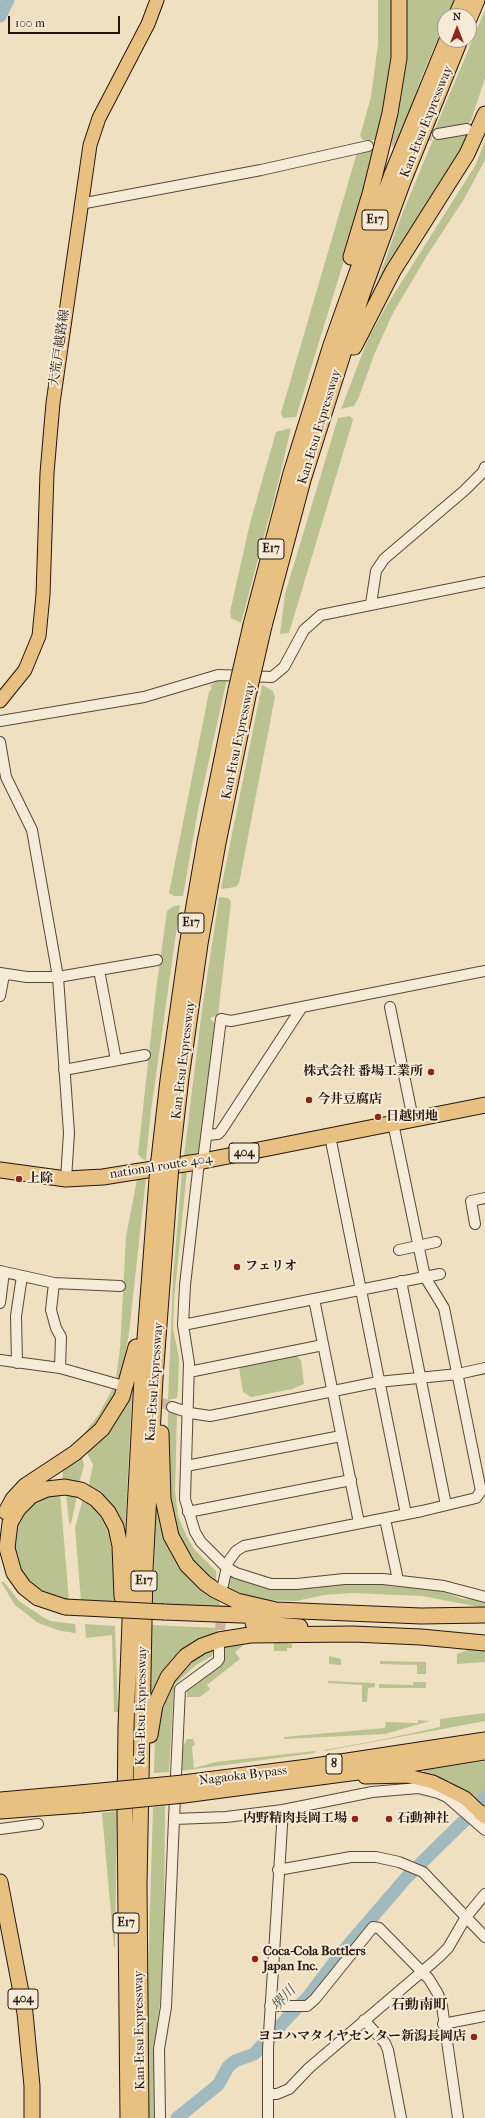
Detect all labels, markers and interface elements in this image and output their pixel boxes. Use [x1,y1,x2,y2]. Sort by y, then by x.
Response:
scale bar [10,8,122,34]
north arrow [437,8,477,48]
text: N [453,10,461,23]
text: 100 m [15,16,45,30]
street label: Kan-Etsu Expressway [397,64,457,180]
road number: E17 [362,210,388,230]
street label: 大荒戸越路線 [47,308,73,388]
street label: Kan-Etsu Expressway [295,368,345,486]
road number: E17 [258,539,284,559]
street label: Kan-Etsu Expressway [219,681,259,801]
road number: E17 [178,913,204,933]
street label: Kan-Etsu Expressway [169,1000,199,1120]
place label: 株式会社 番場工業所 [303,1064,423,1080]
marker: 株式会社 番場工業所 [426,1067,436,1077]
place label: 今井豆腐店 [317,1092,382,1108]
marker: 今井豆腐店 [304,1095,314,1105]
place label: 日越団地 [386,1109,438,1125]
marker: 日越団地 [373,1112,383,1122]
road number: 404 [229,1143,259,1163]
street label: national route 404 [108,1151,214,1183]
place label: 上除 [27,1171,53,1187]
marker: 上除 [14,1174,24,1184]
place label: フェリオ [245,1259,297,1275]
marker: フェリオ [232,1262,242,1272]
street label: Kan-Etsu Expressway [143,1322,167,1442]
road number: E17 [131,1571,157,1591]
street label: Kan-Etsu Expressway [133,1646,151,1766]
road number: 8 [326,1754,342,1774]
street label: Nagaoka Bypass [198,1763,288,1789]
place label: 内野精肉長岡工場 [243,1811,347,1827]
place label: 石動神社 [397,1811,449,1827]
marker: 内野精肉長岡工場 [350,1814,360,1824]
marker: 石動神社 [384,1814,394,1824]
road number: E17 [113,1913,139,1933]
place label: Coca-Cola Bottlers Japan Inc. [263,1944,366,1975]
marker: Coca-Cola Bottlers Japan Inc. [250,1954,260,1964]
street label: Kan-Etsu Expressway [131,1970,149,2090]
water label: 堺川 [268,1983,300,2015]
road number: 404 [8,1989,38,2009]
district label: 石動南町 [391,1998,447,2014]
place label: ヨコハマタイヤセンター新潟長岡店 [258,2029,466,2045]
marker: ヨコハマタイヤセンター新潟長岡店 [469,2032,479,2042]

